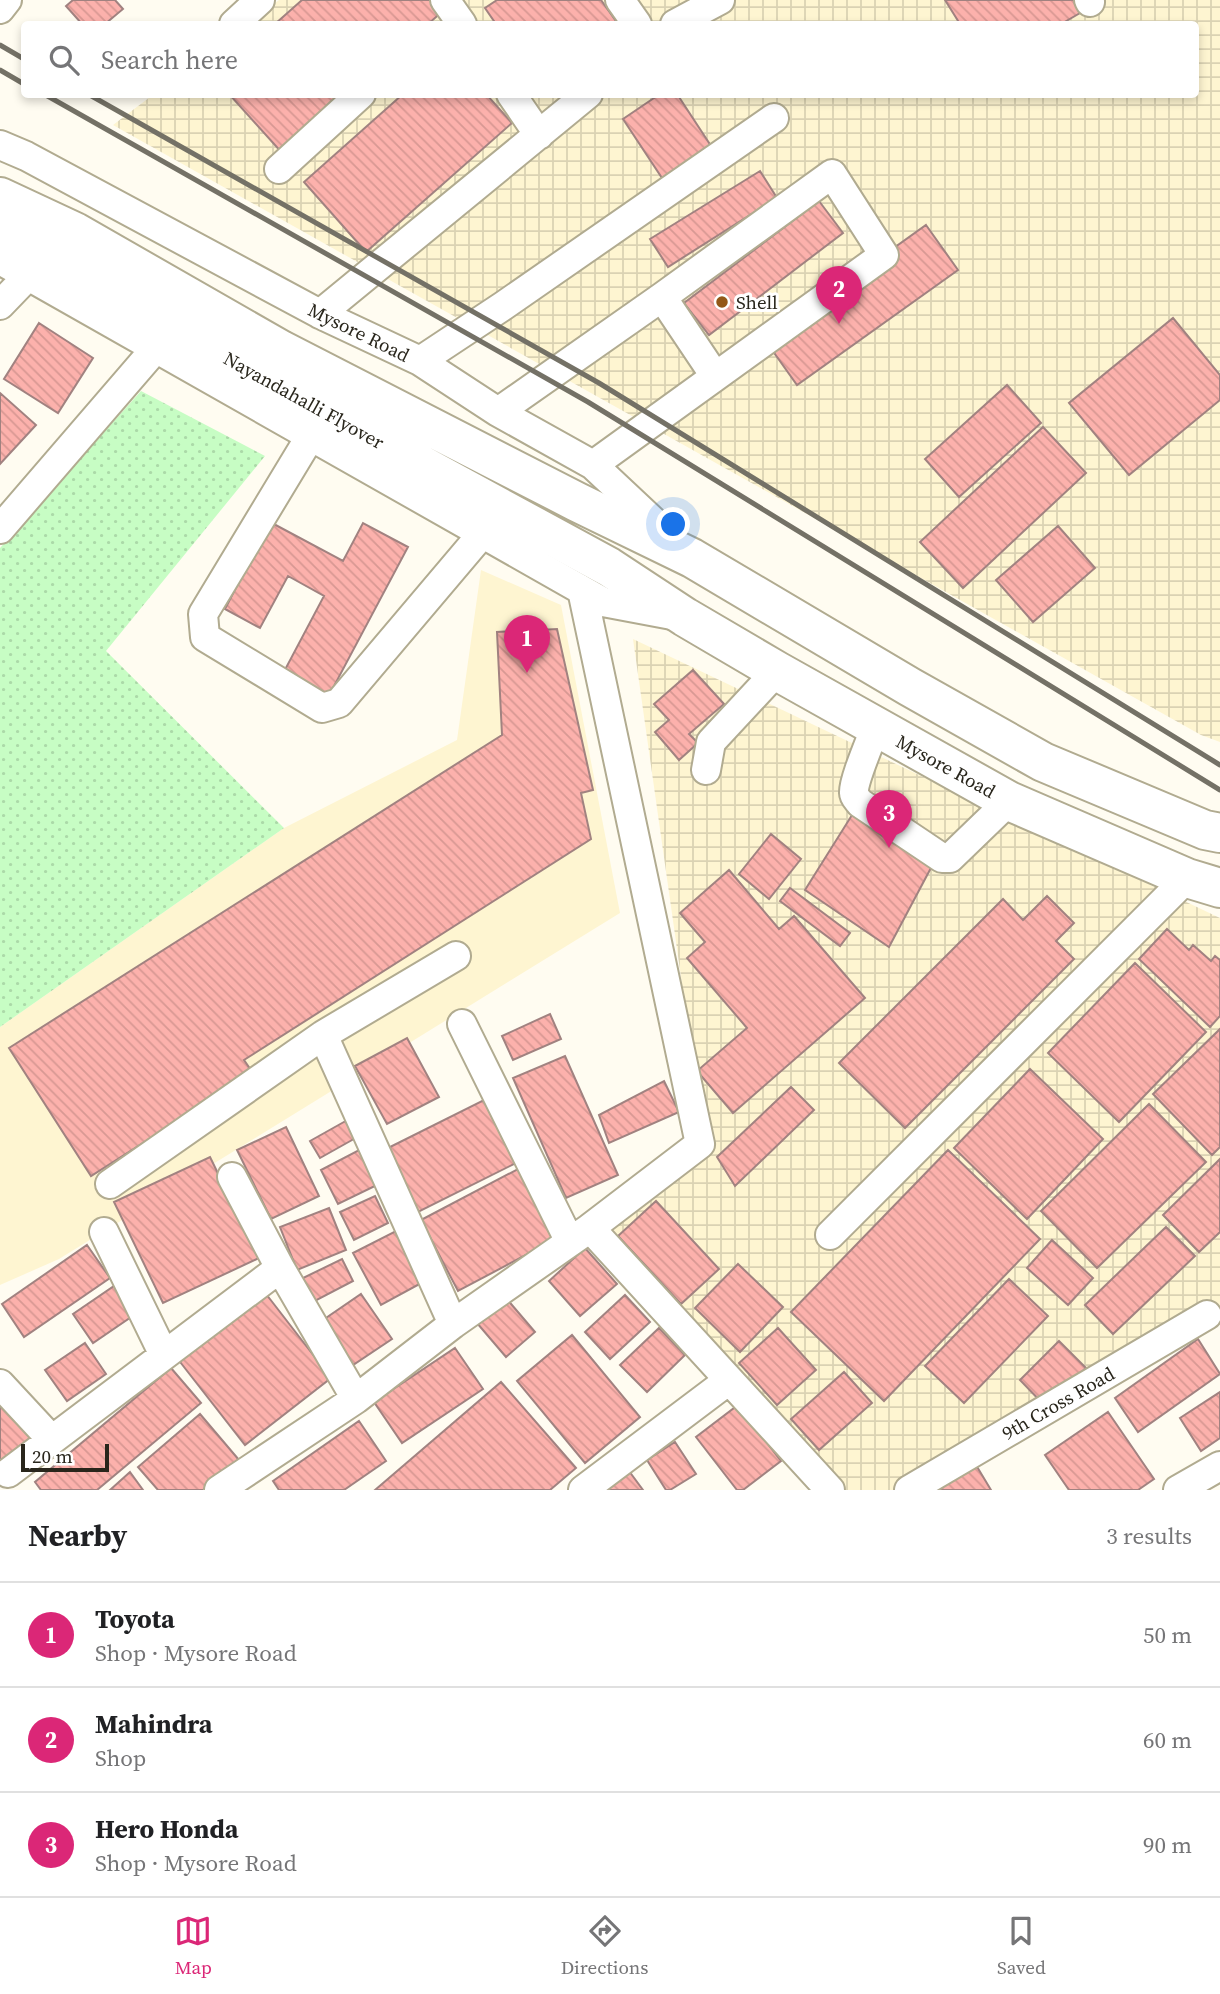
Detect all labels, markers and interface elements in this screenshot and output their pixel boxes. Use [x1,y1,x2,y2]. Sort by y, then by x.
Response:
search box [21,21,1199,98]
icon: search [45,41,83,79]
text: Search here [101,42,238,78]
pin: 2 [816,266,862,324]
place label: Shell [736,289,778,315]
marker: Shell [714,294,730,310]
street label: Mysore Road [304,296,414,368]
street label: Nayandahalli Flyover [219,345,389,455]
your location [656,507,690,541]
pin: 1 [504,615,550,673]
street label: Mysore Road [892,728,1001,804]
pin: 3 [866,790,912,848]
street label: 9th Cross Road [997,1360,1119,1446]
scale bar [21,1441,108,1473]
text: 20 m [32,1443,73,1469]
text: Nearby [28,1515,127,1556]
text: 3 results [1106,1520,1192,1552]
text: Toyota [95,1601,175,1637]
text: 1 [45,1619,57,1651]
text: 50 m [1143,1619,1192,1651]
text: Shop · Mysore Road [95,1637,297,1669]
text: Mahindra [95,1706,213,1742]
text: 2 [45,1724,57,1756]
text: 60 m [1143,1724,1192,1756]
text: Shop [95,1742,146,1774]
text: Hero Honda [95,1811,239,1847]
text: 3 [45,1829,57,1861]
text: 90 m [1143,1829,1192,1861]
text: Shop · Mysore Road [95,1847,297,1879]
tab: Map [174,1912,212,1980]
tab: Directions [561,1912,649,1980]
tab: Saved [997,1912,1046,1980]

